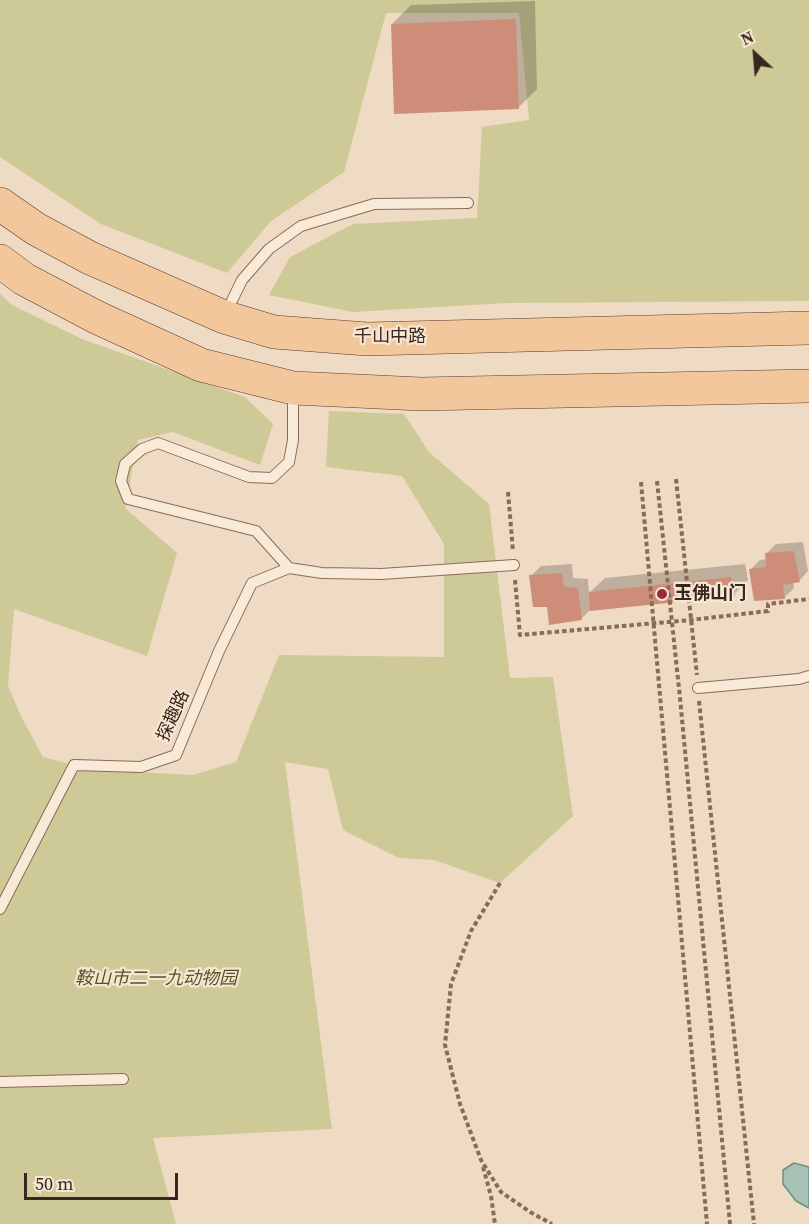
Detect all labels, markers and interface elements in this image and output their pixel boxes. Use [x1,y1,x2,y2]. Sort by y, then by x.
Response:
north arrow [725,24,785,84]
text: N [737,25,757,50]
street label: 千山中路 [354,326,426,348]
place label: 玉佛山门 [674,583,746,605]
marker: 玉佛山门 [655,587,669,601]
street label: 探趣路 [153,687,195,745]
park label: 鞍山市二一九动物园 [75,968,237,990]
scale bar [27,1161,182,1199]
text: 50 m [35,1171,73,1196]

